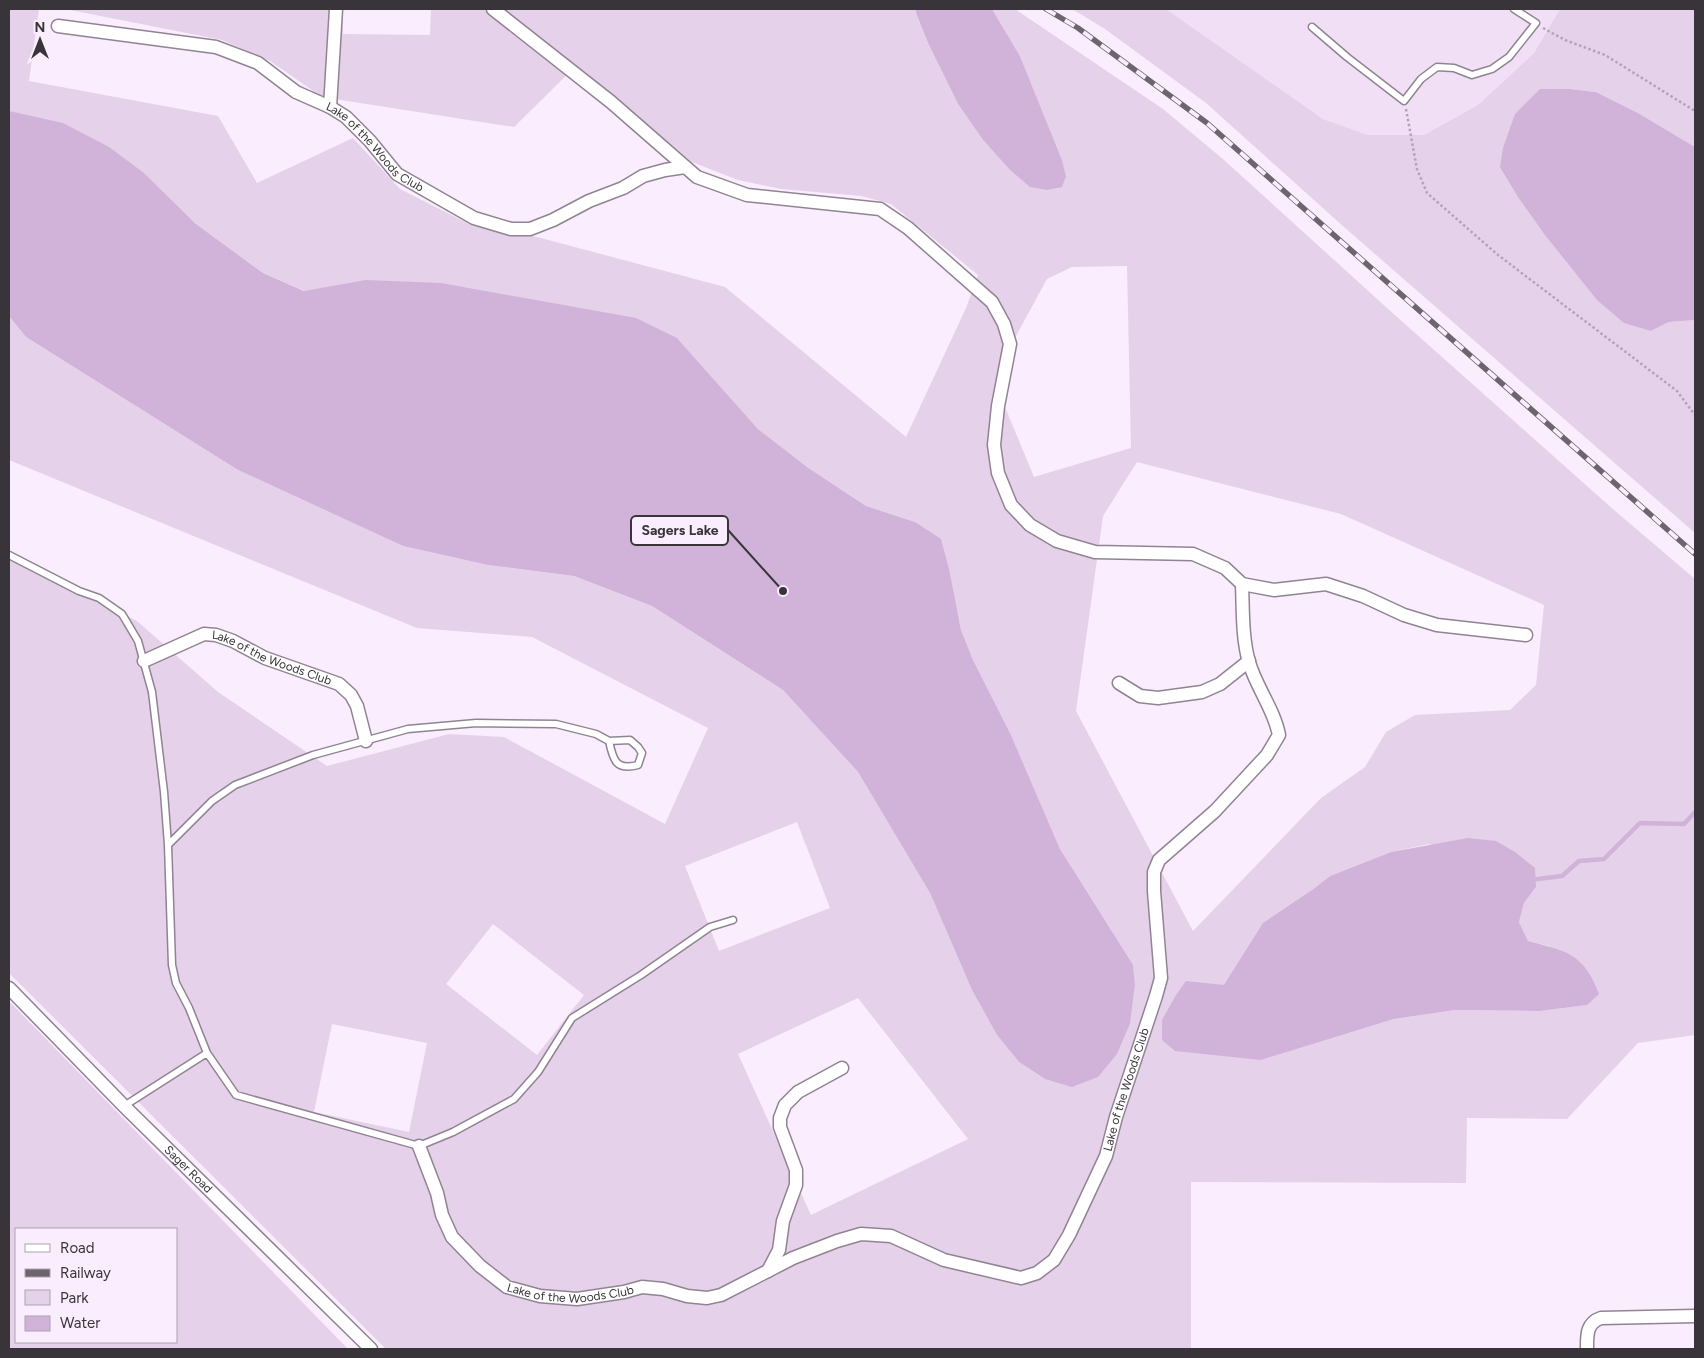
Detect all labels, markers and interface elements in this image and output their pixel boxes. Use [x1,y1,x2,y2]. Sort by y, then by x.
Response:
north arrow [15,15,65,65]
text: N [35,19,45,36]
street label: Lake of the Woods Club [324,99,426,195]
callout: Sagers Lake [631,516,728,545]
text: Sagers Lake [641,522,719,539]
street label: Lake of the Woods Club [211,628,333,688]
street label: Lake of the Woods Club [1101,1026,1152,1153]
street label: Sager Road [161,1143,215,1196]
legend [15,1228,178,1343]
text: Road [60,1239,95,1257]
text: Railway [60,1264,111,1282]
street label: Lake of the Woods Club [505,1280,635,1306]
text: Park [60,1289,89,1307]
text: Water [60,1314,100,1332]

